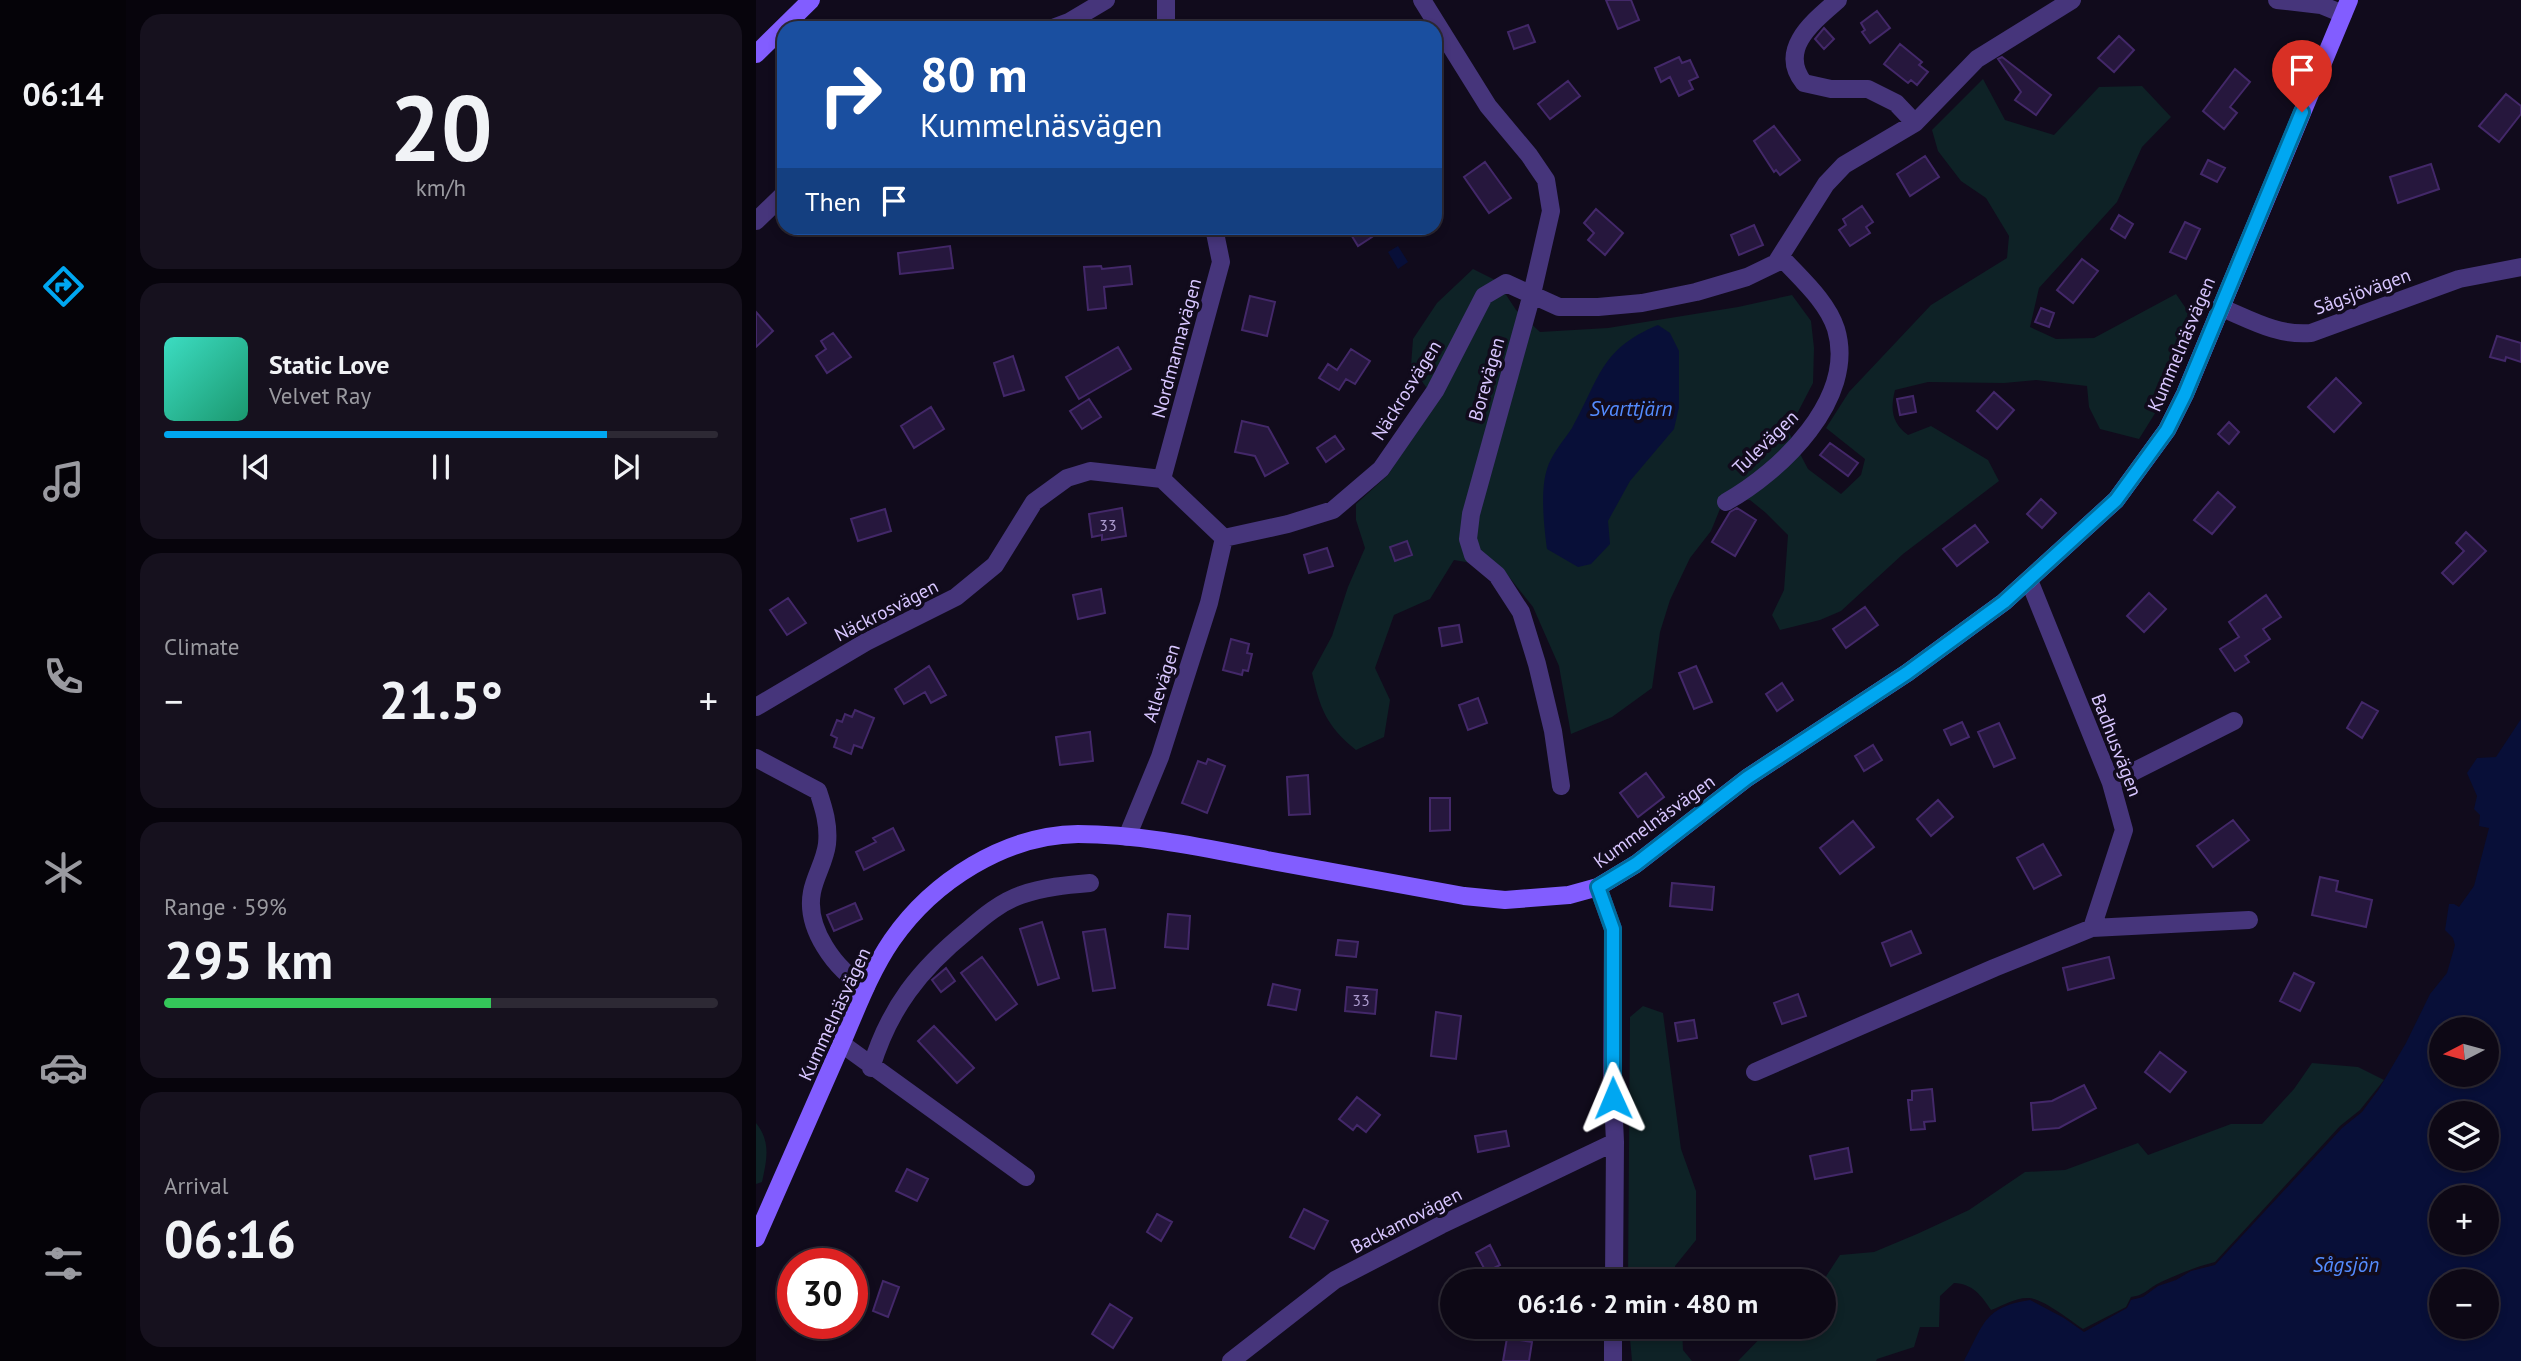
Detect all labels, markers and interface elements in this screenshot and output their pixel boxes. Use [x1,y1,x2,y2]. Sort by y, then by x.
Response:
pin [2272,40,2332,112]
text: 80 m [920,42,1027,106]
icon: right [805,49,896,140]
icon: arrive [2283,51,2321,89]
text: 20 [389,68,493,186]
text: 06:14 [22,73,104,115]
text: Kummelnäsvägen [920,104,1163,146]
text: km/h [416,173,466,202]
icon: arrive [875,182,913,220]
text: Then [805,185,861,218]
icon: directions [39,262,88,311]
street label: Sågsjövägen [2310,262,2414,320]
street label: Kummelnäsvägen [2142,273,2220,415]
street label: Nordmannavägen [1146,276,1206,420]
street label: Borevägen [1463,334,1509,424]
street label: Näckrosvägen [1366,336,1446,444]
text: Static Love [269,348,390,381]
text: Velvet Ray [269,381,371,410]
water label: Svarttjärn [1589,395,1673,422]
street label: Tulevägen [1727,405,1803,479]
icon: previous [237,448,275,486]
icon: pause [422,448,460,486]
icon: next [607,448,645,486]
icon: music [39,457,88,506]
house number: 33 [1099,515,1117,535]
street label: Näckrosvägen [830,574,942,646]
text: Climate [164,632,239,661]
street label: Atlevägen [1137,641,1185,725]
icon: phone [39,652,88,701]
text: 21.5° [379,666,503,733]
text: − [164,676,183,725]
text: + [699,676,718,725]
street label: Badhusvägen [2086,690,2148,800]
street label: Kummelnäsvägen [1589,769,1719,873]
icon: climate [39,848,88,897]
text: Range · 59% [164,892,287,921]
text: 295 km [164,926,333,993]
street label: Kummelnäsvägen [793,944,875,1084]
house number: 33 [1352,990,1370,1010]
north arrow [2429,1017,2499,1087]
map controls [2429,1017,2499,1339]
icon: car [39,1043,88,1092]
position arrow [1576,1061,1650,1135]
button: layers [2429,1101,2499,1171]
text: Arrival [164,1171,228,1200]
street label: Backamovägen [1346,1182,1466,1258]
button: + [2429,1185,2499,1255]
text: 06:16 [164,1205,296,1272]
icon: filters [39,1239,88,1288]
speed limit sign: 30 [777,1248,868,1339]
water label: Sågsjön [2313,1251,2379,1278]
button: − [2429,1269,2499,1339]
text: 06:16 · 2 min · 480 m [1518,1287,1758,1320]

